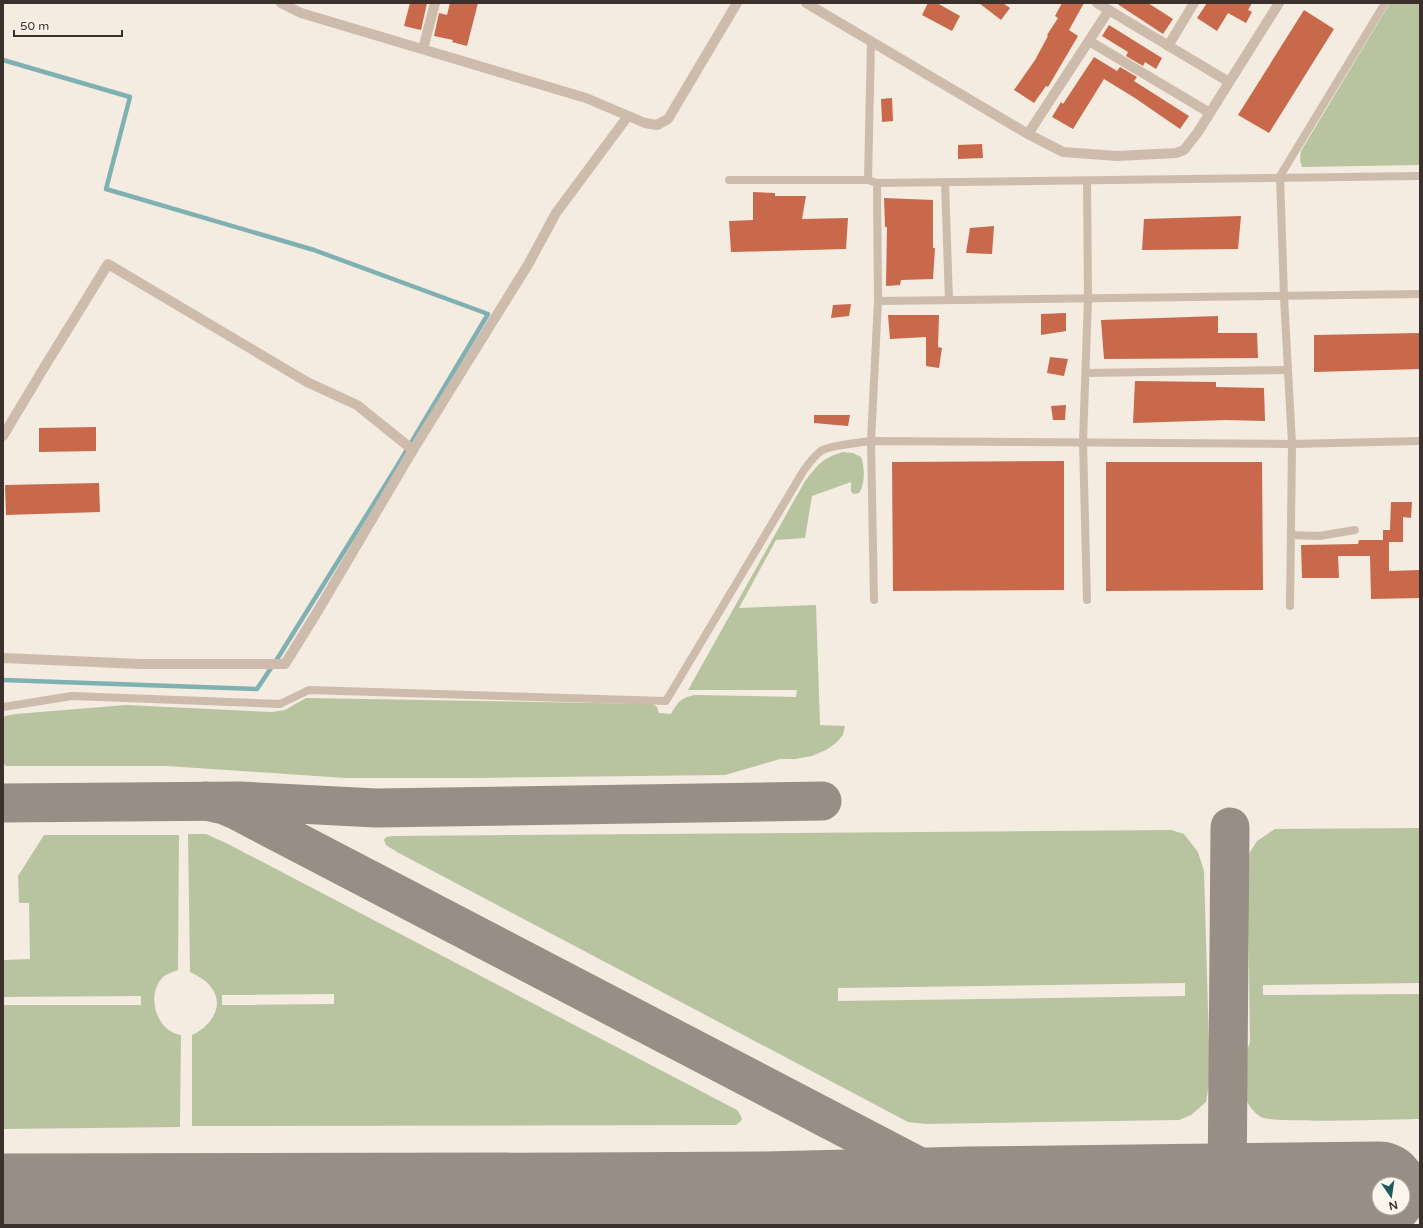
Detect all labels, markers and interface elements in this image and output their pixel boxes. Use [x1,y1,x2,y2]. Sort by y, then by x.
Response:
scale bar [14,12,122,38]
text: 50 m [20,19,49,33]
north arrow [1371,1176,1411,1216]
text: N [1387,1198,1399,1213]

